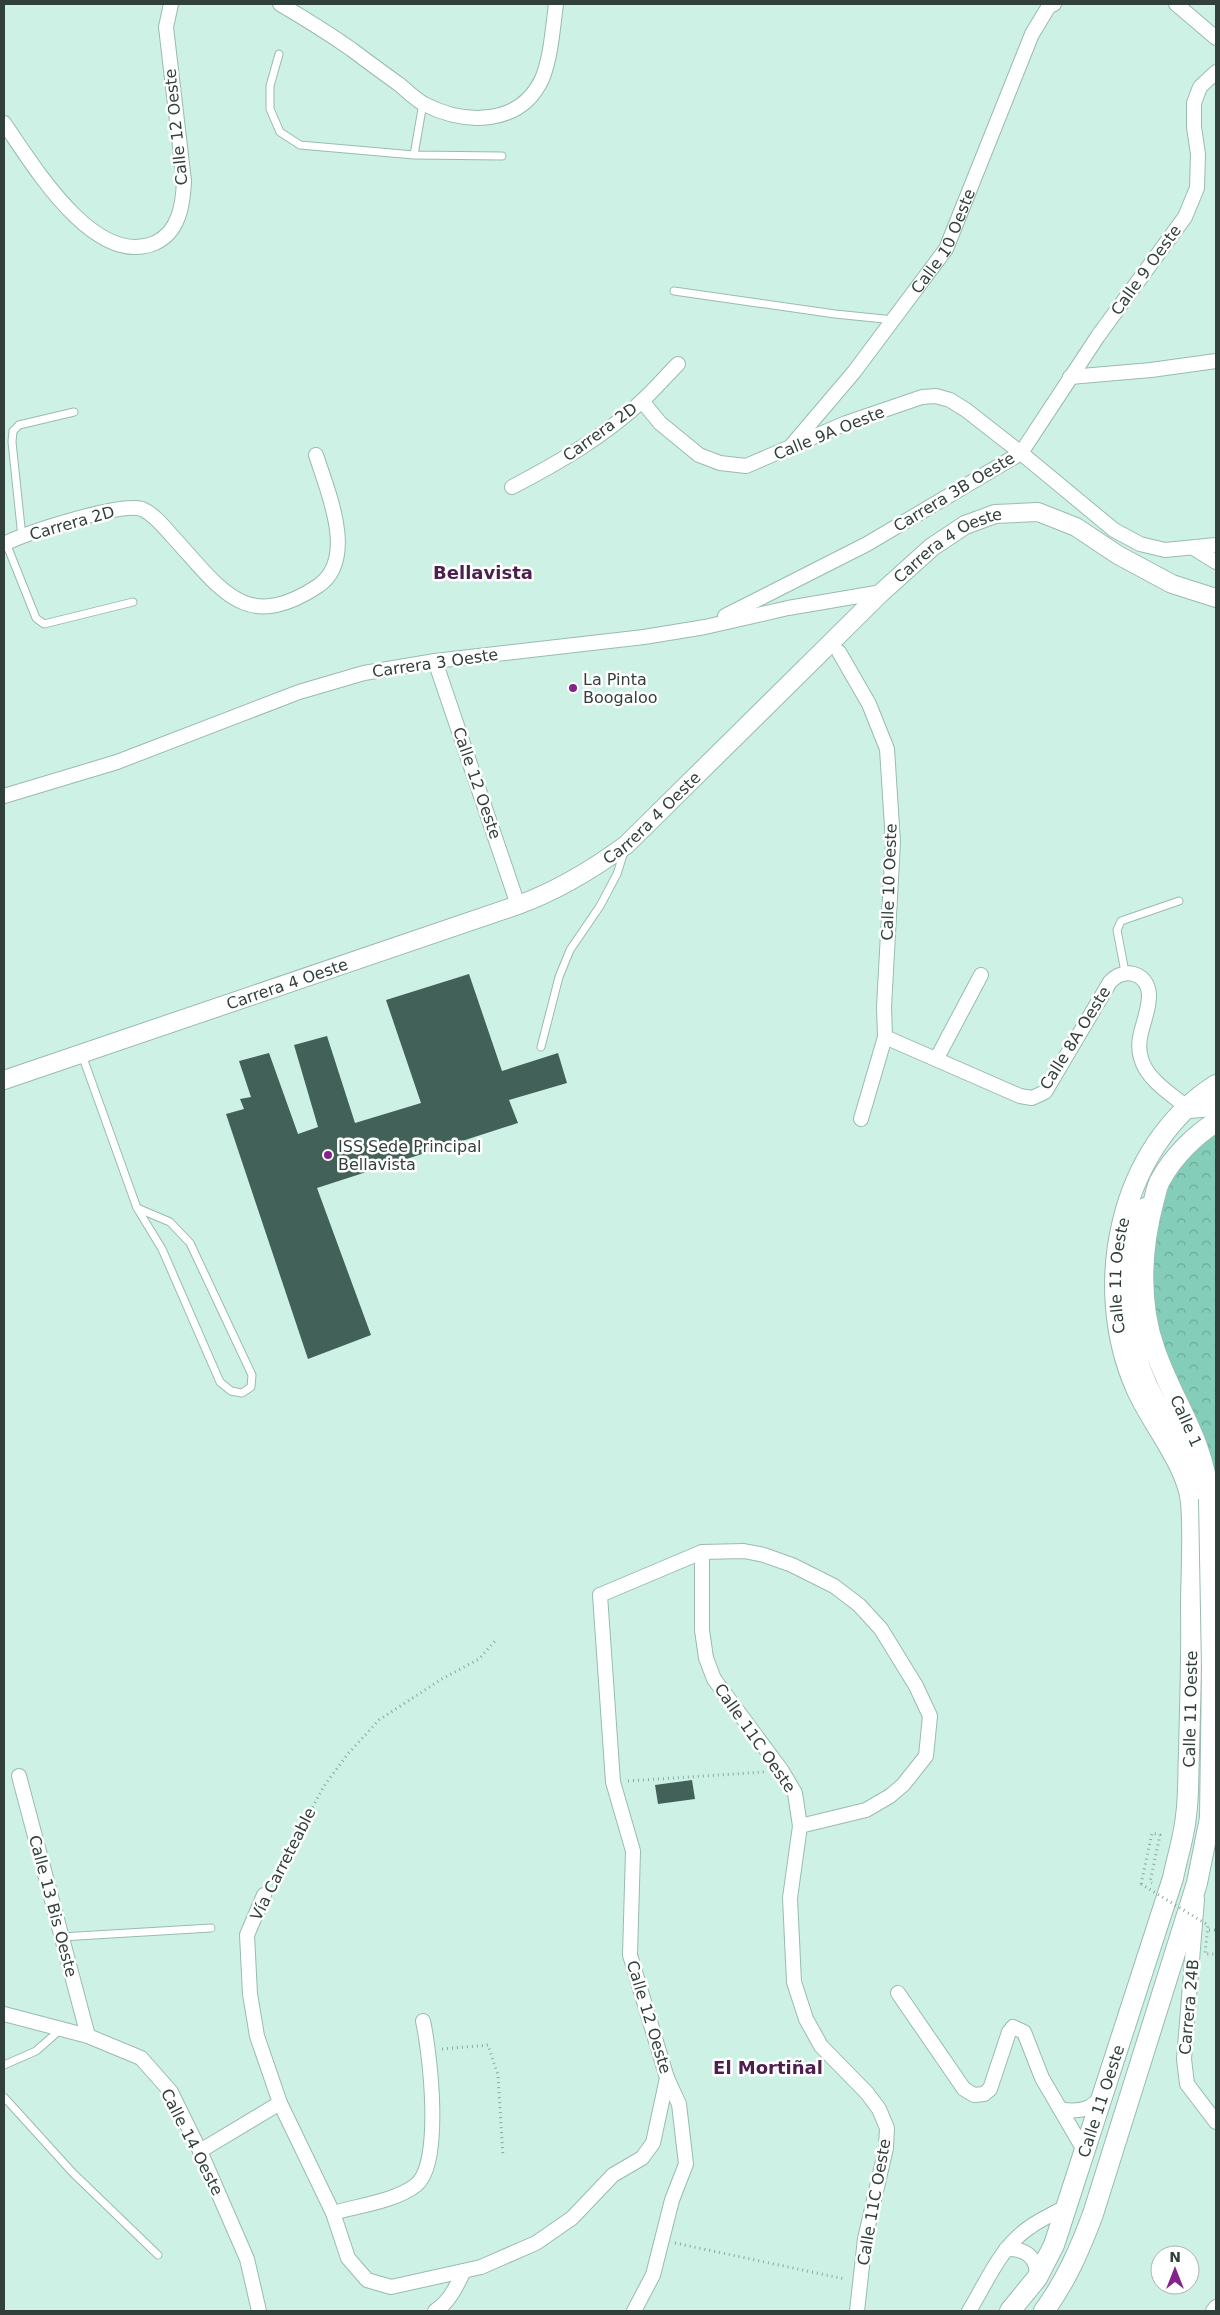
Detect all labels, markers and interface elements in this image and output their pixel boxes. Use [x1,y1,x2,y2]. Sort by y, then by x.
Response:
street label: Calle 12 Oeste [160,68,192,186]
street label: Calle 10 Oeste [907,186,979,297]
street label: Calle 9 Oeste [1107,221,1185,319]
street label: Carrera 2D [559,399,641,465]
street label: Calle 9A Oeste [771,402,887,464]
street label: Carrera 3B Oeste [890,448,1018,536]
street label: Carrera 2D [27,502,117,544]
street label: Carrera 4 Oeste [890,504,1002,587]
district label: Bellavista [433,562,533,583]
street label: Carrera 3 Oeste [371,645,499,681]
place label: La Pinta Boogaloo [583,670,658,707]
marker: La Pinta Boogaloo [567,682,579,694]
street label: Calle 12 Oeste [449,725,505,841]
street label: Carrera 4 Oeste [599,768,704,868]
street label: Calle 10 Oeste [877,823,901,941]
street label: Carrera 4 Oeste [224,954,350,1013]
street label: Calle 8A Oeste [1036,983,1114,1093]
place label: ISS Sede Principal Bellavista [338,1137,481,1174]
marker: ISS Sede Principal Bellavista [322,1149,334,1161]
street label: Calle 11 Oeste [1106,1215,1133,1335]
street label: Calle 1 [1166,1392,1206,1450]
street label: Calle 11 Oeste [1179,1650,1201,1768]
street label: Calle 11C Oeste [710,1680,800,1796]
street label: Vía Carreteable [246,1804,320,1924]
street label: Calle 13 Bis Oeste [25,1833,81,1979]
street label: Calle 12 Oeste [623,1958,675,2076]
street label: Carrera 24B [1175,1958,1203,2056]
street label: Calle 11 Oeste [1074,2042,1128,2160]
district label: El Mortiñal [713,2057,823,2078]
street label: Calle 14 Oeste [157,2086,227,2198]
street label: Calle 11C Oeste [854,2137,894,2267]
north arrow [1150,2245,1200,2295]
text: N [1169,2249,1181,2265]

